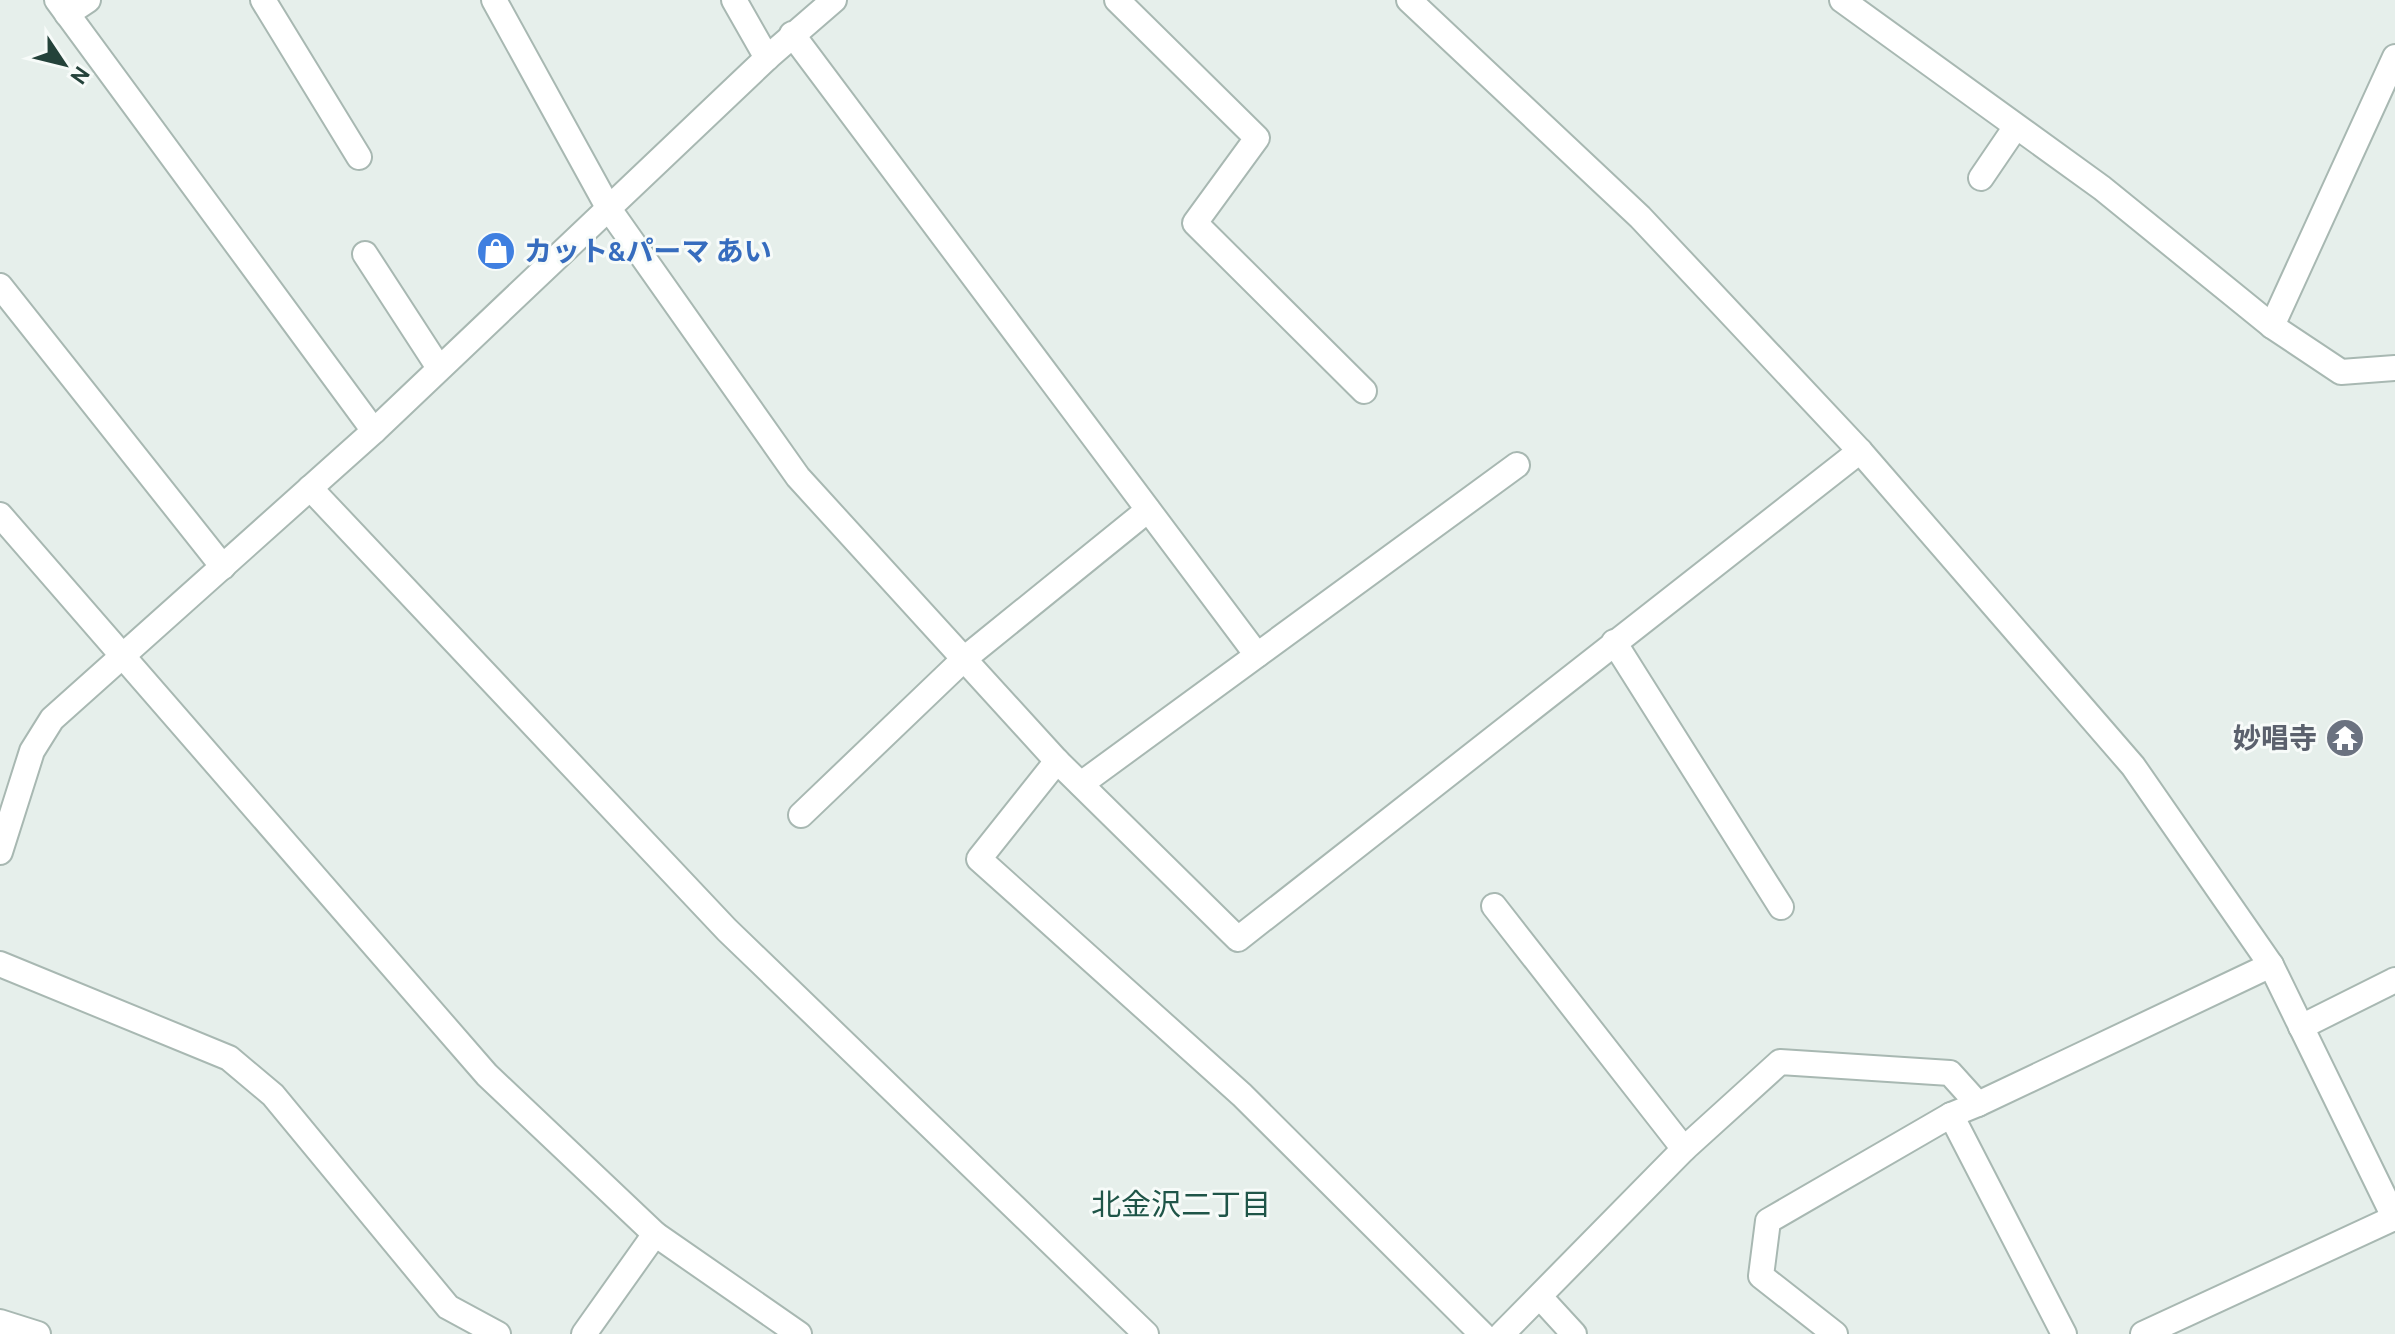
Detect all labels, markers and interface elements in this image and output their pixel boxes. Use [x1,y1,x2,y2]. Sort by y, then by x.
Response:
north arrow [24,24,104,104]
text: N [64,61,95,89]
shop icon: カット&パーマ あい [475,230,517,272]
place label: カット&パーマ あい [524,234,772,268]
temple icon: 妙唱寺 [2324,717,2366,759]
place label: 妙唱寺 [2233,721,2317,755]
district label: 北金沢二丁目 [1091,1186,1271,1223]

